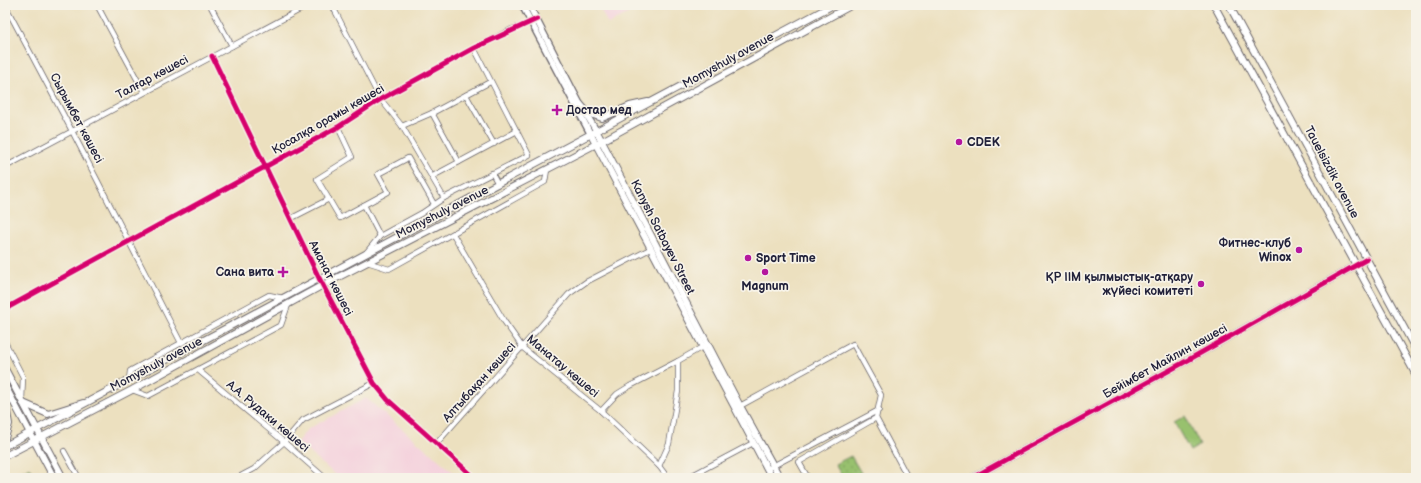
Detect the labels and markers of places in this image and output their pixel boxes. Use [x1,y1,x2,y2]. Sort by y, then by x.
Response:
place label: Достар мед [566,103,633,118]
marker: Достар мед [551,104,563,116]
place label: CDEK [967,135,1000,150]
marker: CDEK [954,137,964,147]
place label: Фитнес-клуб Winox [1219,236,1292,265]
marker: Фитнес-клуб Winox [1294,245,1304,255]
place label: Sport Time [756,251,816,266]
marker: Sport Time [743,253,753,263]
place label: Сана вита [216,265,275,280]
marker: Сана вита [277,266,289,278]
marker: Magnum [760,267,770,277]
place label: ҚР ІІМ қылмыстық-атқару жүйесі комитеті [1046,270,1193,299]
place label: Magnum [741,279,789,294]
marker: ҚР ІІМ қылмыстық-атқару жүйесі комитеті [1196,279,1206,289]

